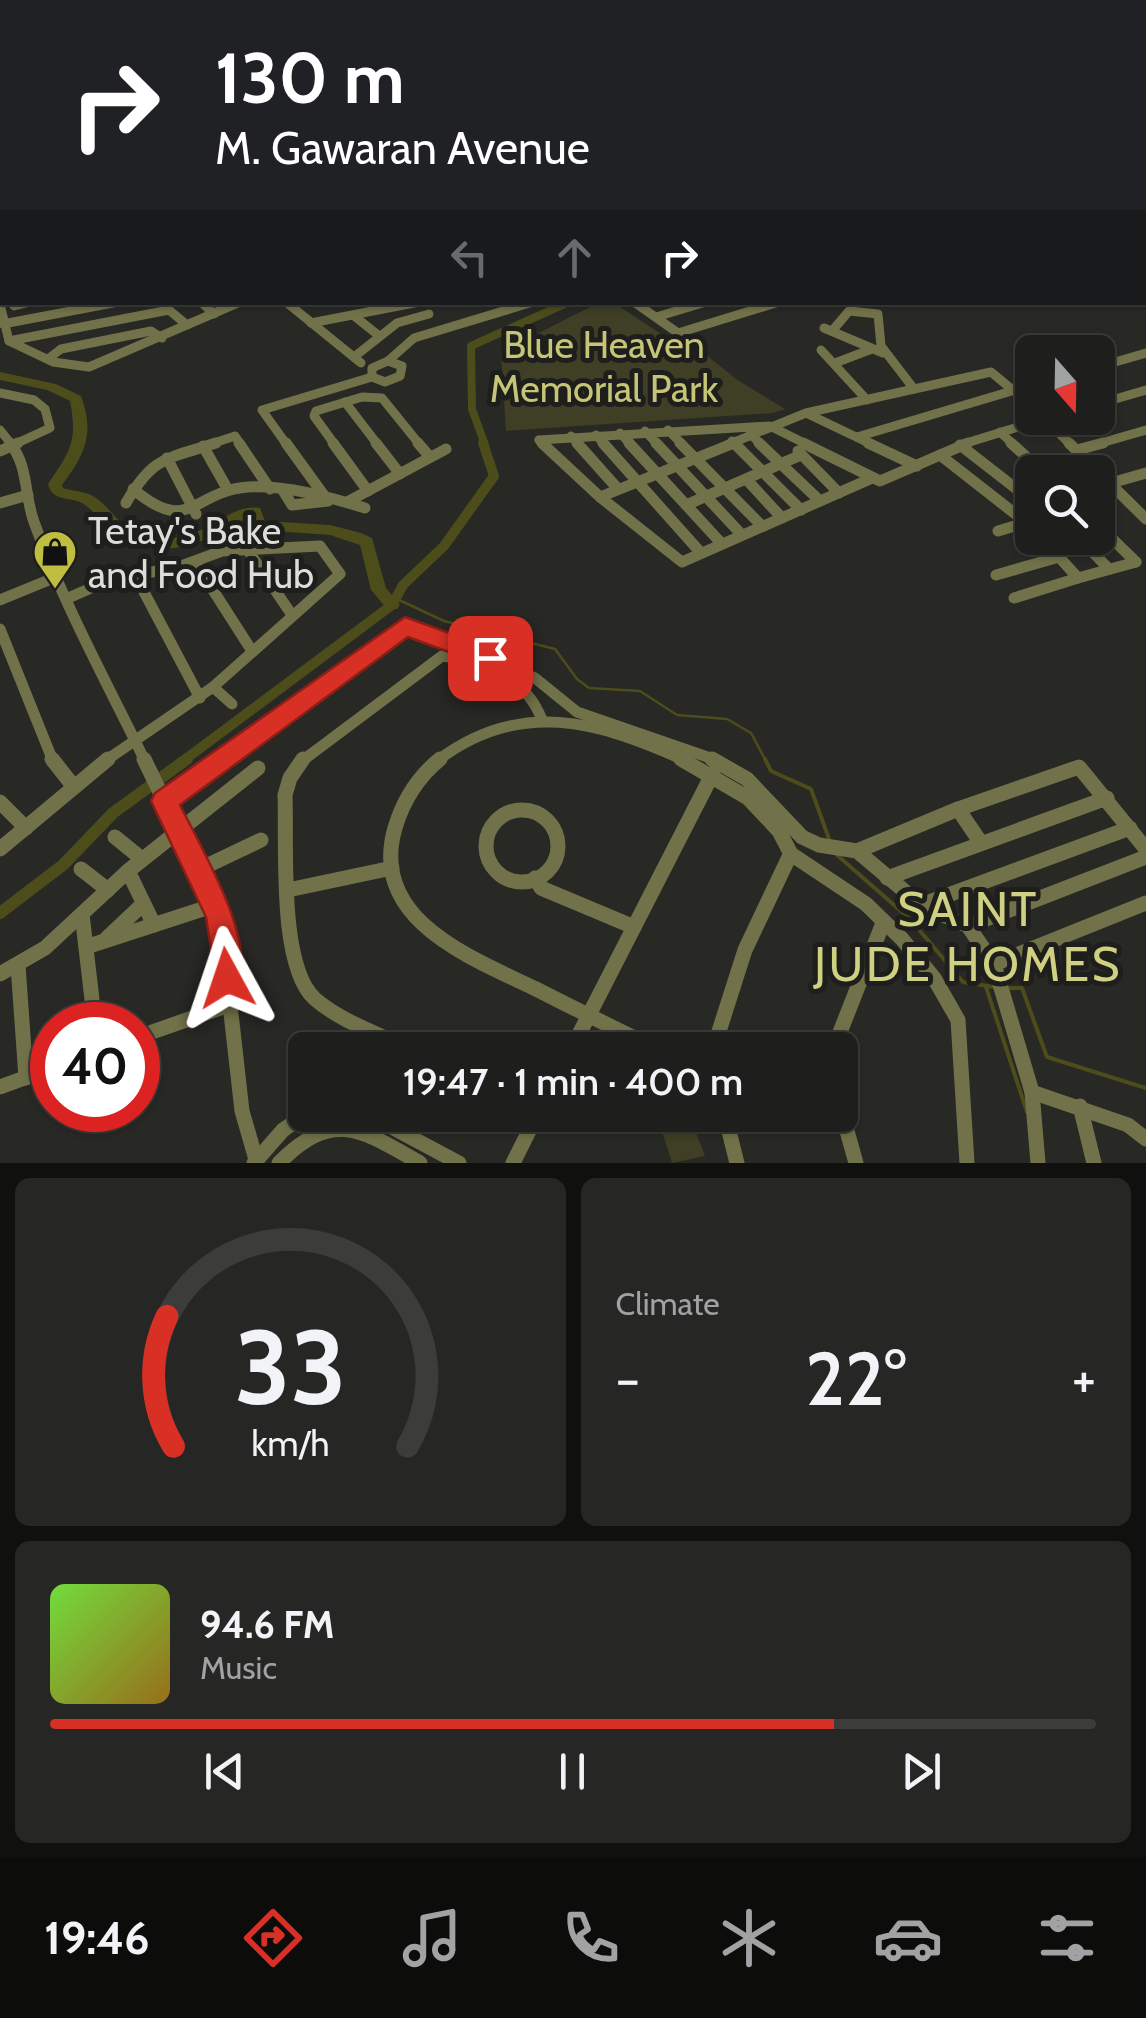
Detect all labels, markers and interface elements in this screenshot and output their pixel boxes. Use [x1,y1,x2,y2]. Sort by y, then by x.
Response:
text: 130 m [215,35,405,121]
icon: right [50,40,180,170]
text: M. Gawaran Avenue [215,121,590,175]
icon: left [442,230,497,285]
icon: ahead [547,230,602,285]
icon: right [652,230,707,285]
park label: Blue Heaven Memorial Park [490,321,718,412]
north arrow [1015,335,1115,435]
map controls [1015,335,1115,555]
button: search [1015,455,1115,555]
place label: Tetay's Bake and Food Hub [88,507,314,598]
shop icon: Tetay's Bake and Food Hub [32,529,78,590]
pin [448,616,533,701]
icon: arrive [463,631,518,686]
district label: SAINT JUDE HOMES [813,880,1122,993]
position arrow [175,926,279,1030]
speed limit sign: 40 [30,1002,160,1132]
text: 19:47 · 1 min · 400 m [403,1058,743,1105]
text: Climate [616,1284,720,1323]
text: 33 [234,1304,346,1430]
text: 22° [805,1333,906,1424]
text: − [616,1345,640,1412]
text: + [1072,1345,1096,1412]
text: km/h [251,1422,329,1465]
text: 94.6 FM [200,1601,334,1648]
text: Music [200,1648,277,1687]
icon: previous [197,1744,252,1799]
icon: pause [545,1744,600,1799]
icon: next [894,1744,949,1799]
icon: directions [238,1903,308,1973]
icon: music [397,1903,467,1973]
icon: phone [556,1903,626,1973]
icon: climate [714,1903,784,1973]
icon: car [873,1903,943,1973]
icon: filters [1032,1903,1102,1973]
text: 19:46 [44,1911,149,1965]

